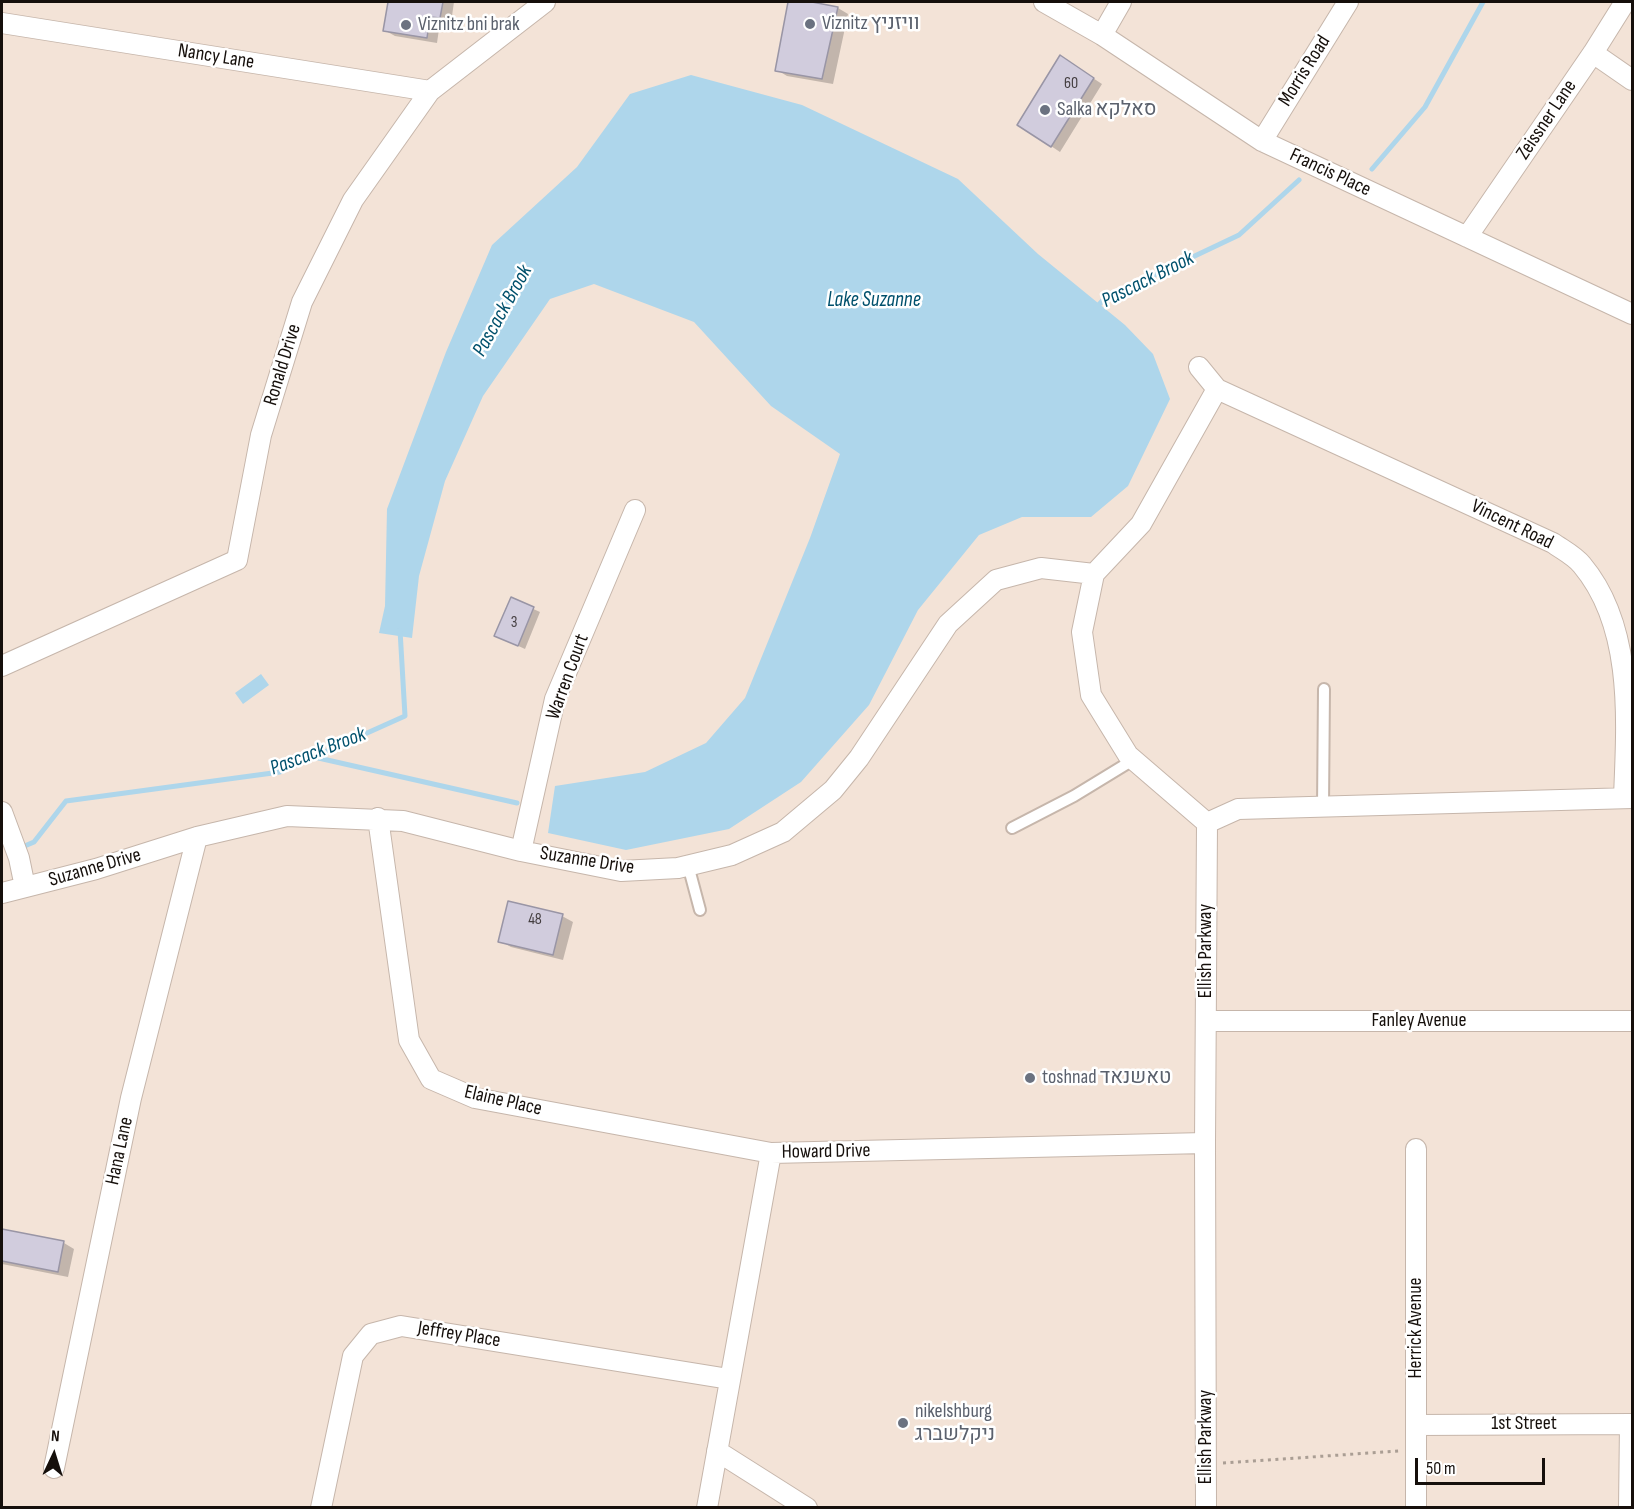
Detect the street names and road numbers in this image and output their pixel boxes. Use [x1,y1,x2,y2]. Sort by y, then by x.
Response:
street label: Morris Road [1274,31,1336,111]
street label: Nancy Lane [176,39,256,75]
street label: Zeissner Lane [1512,76,1582,164]
street label: Francis Place [1285,144,1375,202]
street label: Ronald Drive [259,321,307,409]
street label: Vincent Road [1467,495,1557,555]
street label: Warren Court [541,631,595,723]
street label: Suzanne Drive [538,842,636,880]
street label: Suzanne Drive [46,843,144,893]
street label: Ellish Parkway [1194,904,1218,998]
street label: Fanley Avenue [1372,1009,1466,1033]
street label: Elaine Place [462,1080,544,1122]
street label: Hana Lane [101,1115,139,1187]
street label: Howard Drive [781,1139,871,1165]
street label: Herrick Avenue [1404,1277,1428,1379]
street label: Jeffrey Place [416,1317,502,1353]
street label: Ellish Parkway [1194,1390,1218,1484]
street label: 1st Street [1491,1412,1557,1436]

